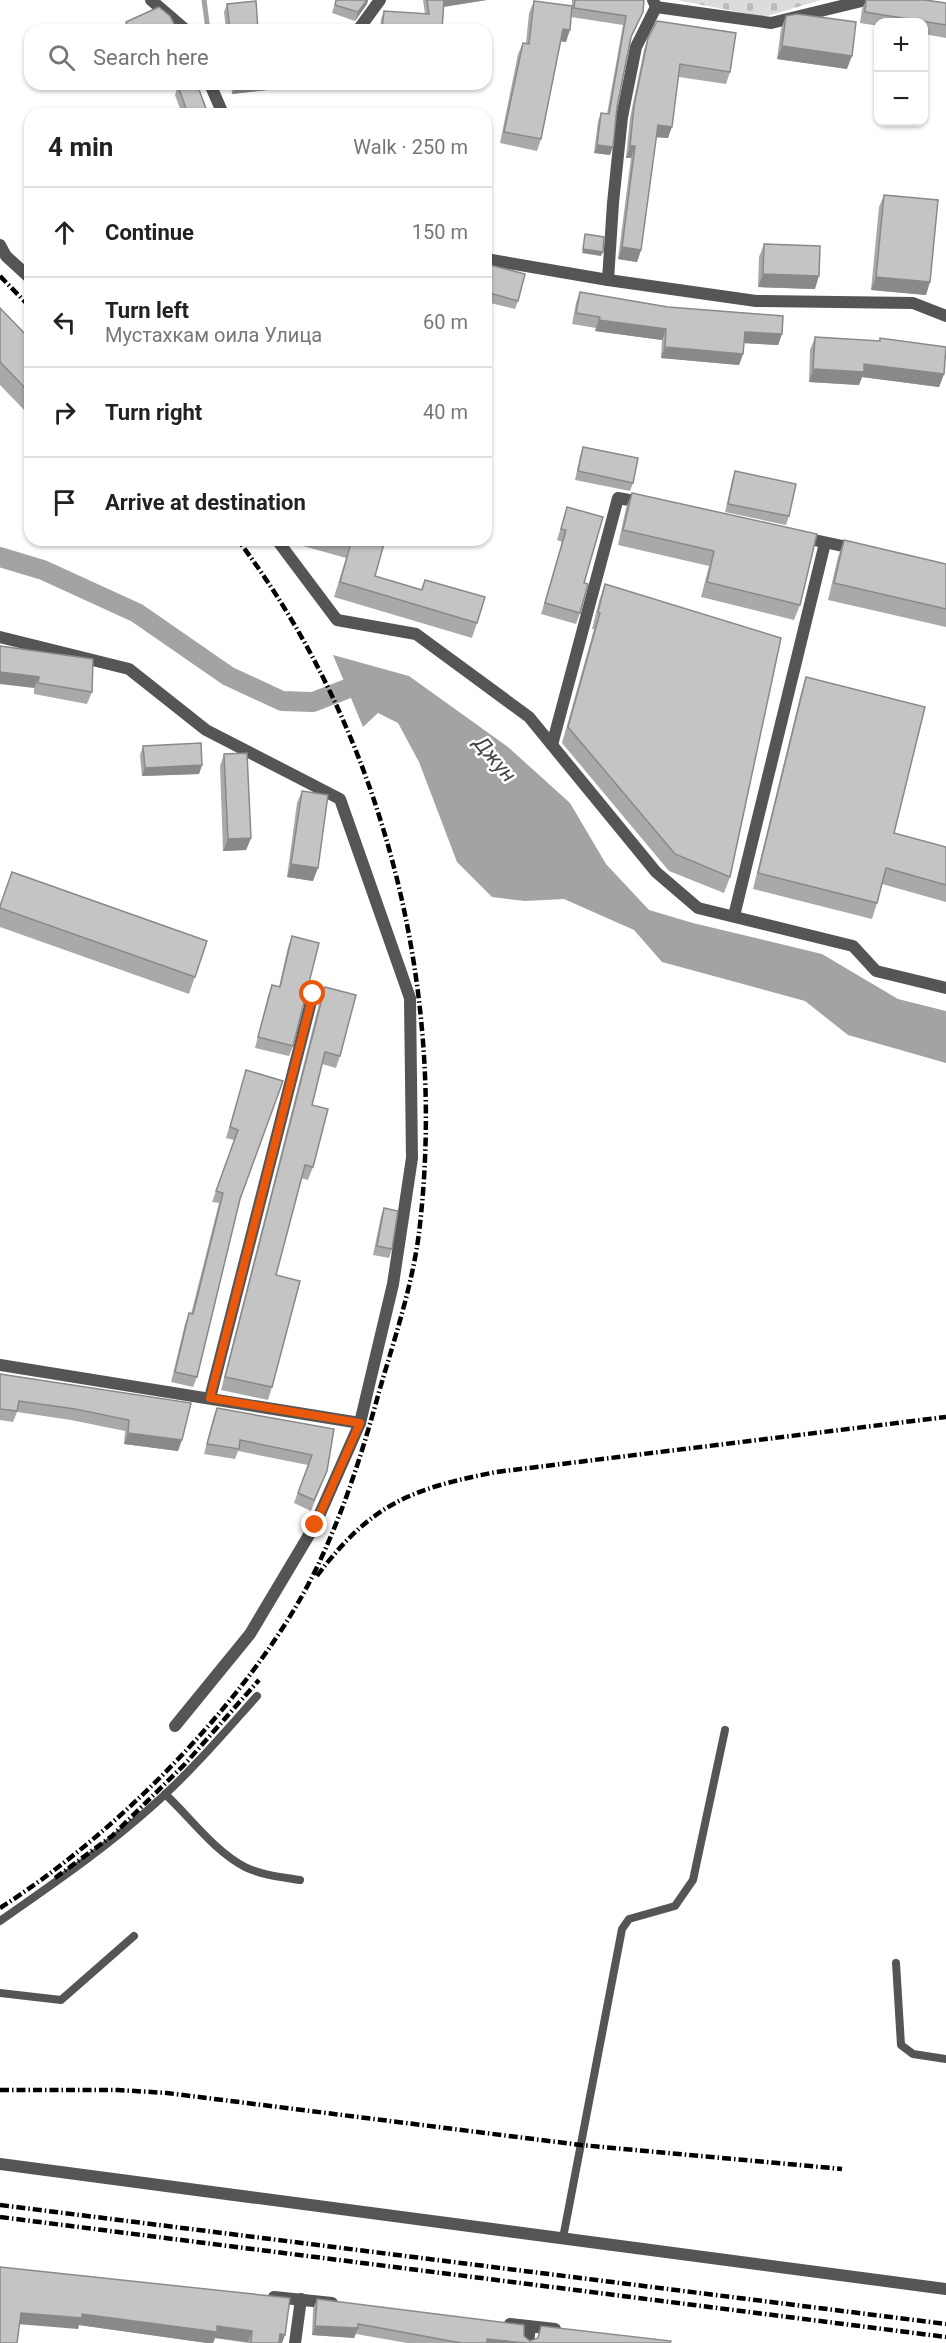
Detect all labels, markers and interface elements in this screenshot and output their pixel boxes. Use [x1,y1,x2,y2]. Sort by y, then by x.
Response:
map controls [874,18,928,126]
button: + [874,18,928,72]
search box [24,24,492,90]
icon: search [45,41,78,74]
text: Search here [93,45,209,70]
button: − [874,72,928,126]
text: 4 min [48,132,113,162]
text: Walk · 250 m [353,135,468,159]
icon: ahead [48,216,81,249]
text: Continue [105,220,194,245]
text: 150 m [412,220,468,244]
text: Turn left [105,298,189,323]
icon: left [48,306,81,339]
text: 60 m [423,310,468,334]
text: Мустахкам оила Улица [105,323,322,347]
icon: right [48,396,81,429]
text: Turn right [105,400,202,425]
text: 40 m [423,400,468,424]
icon: arrive [48,486,81,519]
text: Arrive at destination [105,490,306,515]
water label: Джун [468,730,521,787]
route start [299,980,325,1006]
route end [301,1511,327,1537]

